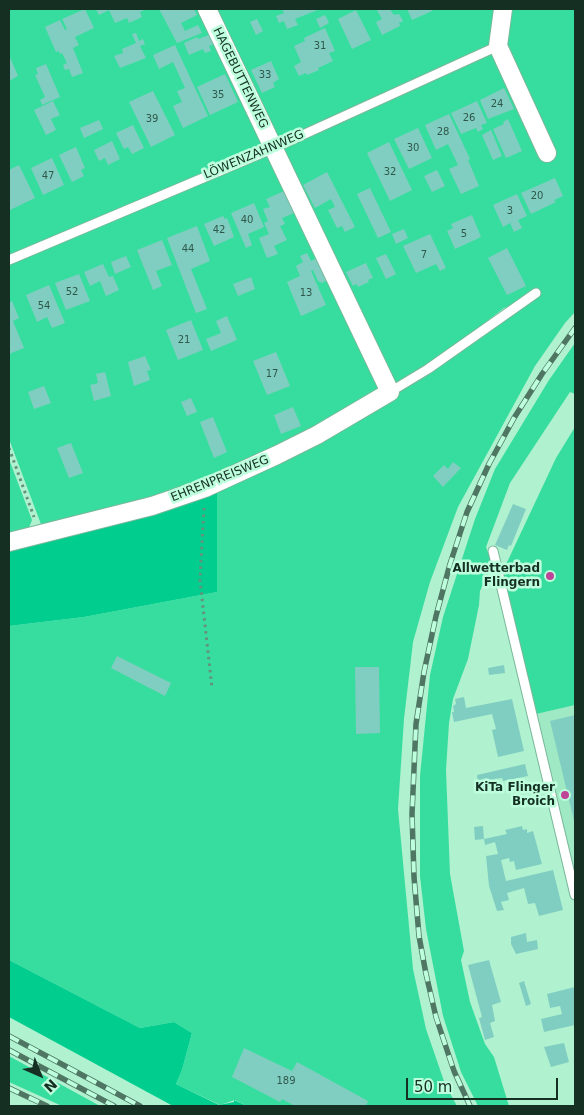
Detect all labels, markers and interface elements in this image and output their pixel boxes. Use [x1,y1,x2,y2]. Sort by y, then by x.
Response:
street label: HAGEBUTTENWEG [209,25,271,131]
house number: 31 [314,40,326,52]
house number: 33 [259,69,271,81]
house number: 35 [212,89,224,101]
house number: 24 [491,98,503,110]
house number: 26 [463,112,475,124]
house number: 39 [146,113,158,125]
house number: 28 [437,126,449,138]
street label: LÖWENZAHNWEG [202,127,306,183]
house number: 30 [407,142,419,154]
house number: 32 [384,166,396,178]
house number: 47 [42,170,54,182]
house number: 20 [531,190,543,202]
house number: 3 [507,205,513,217]
house number: 40 [241,214,253,226]
house number: 42 [213,224,225,236]
house number: 5 [461,228,467,240]
house number: 44 [182,243,194,255]
house number: 7 [421,249,427,261]
house number: 52 [66,286,78,298]
house number: 13 [300,287,312,299]
house number: 54 [38,300,50,312]
house number: 21 [178,334,190,346]
house number: 17 [266,368,278,380]
street label: EHRENPREISWEG [169,453,271,505]
place label: Allwetterbad Flingern [452,562,540,590]
marker: Allwetterbad Flingern [544,570,556,582]
place label: KiTa Flinger Broich [475,781,555,809]
marker: KiTa Flinger Broich [559,789,571,801]
north arrow [15,1050,65,1100]
scale bar [409,1068,562,1100]
house number: 189 [276,1075,296,1087]
text: N [41,1076,60,1096]
text: 50 m [414,1078,452,1096]

